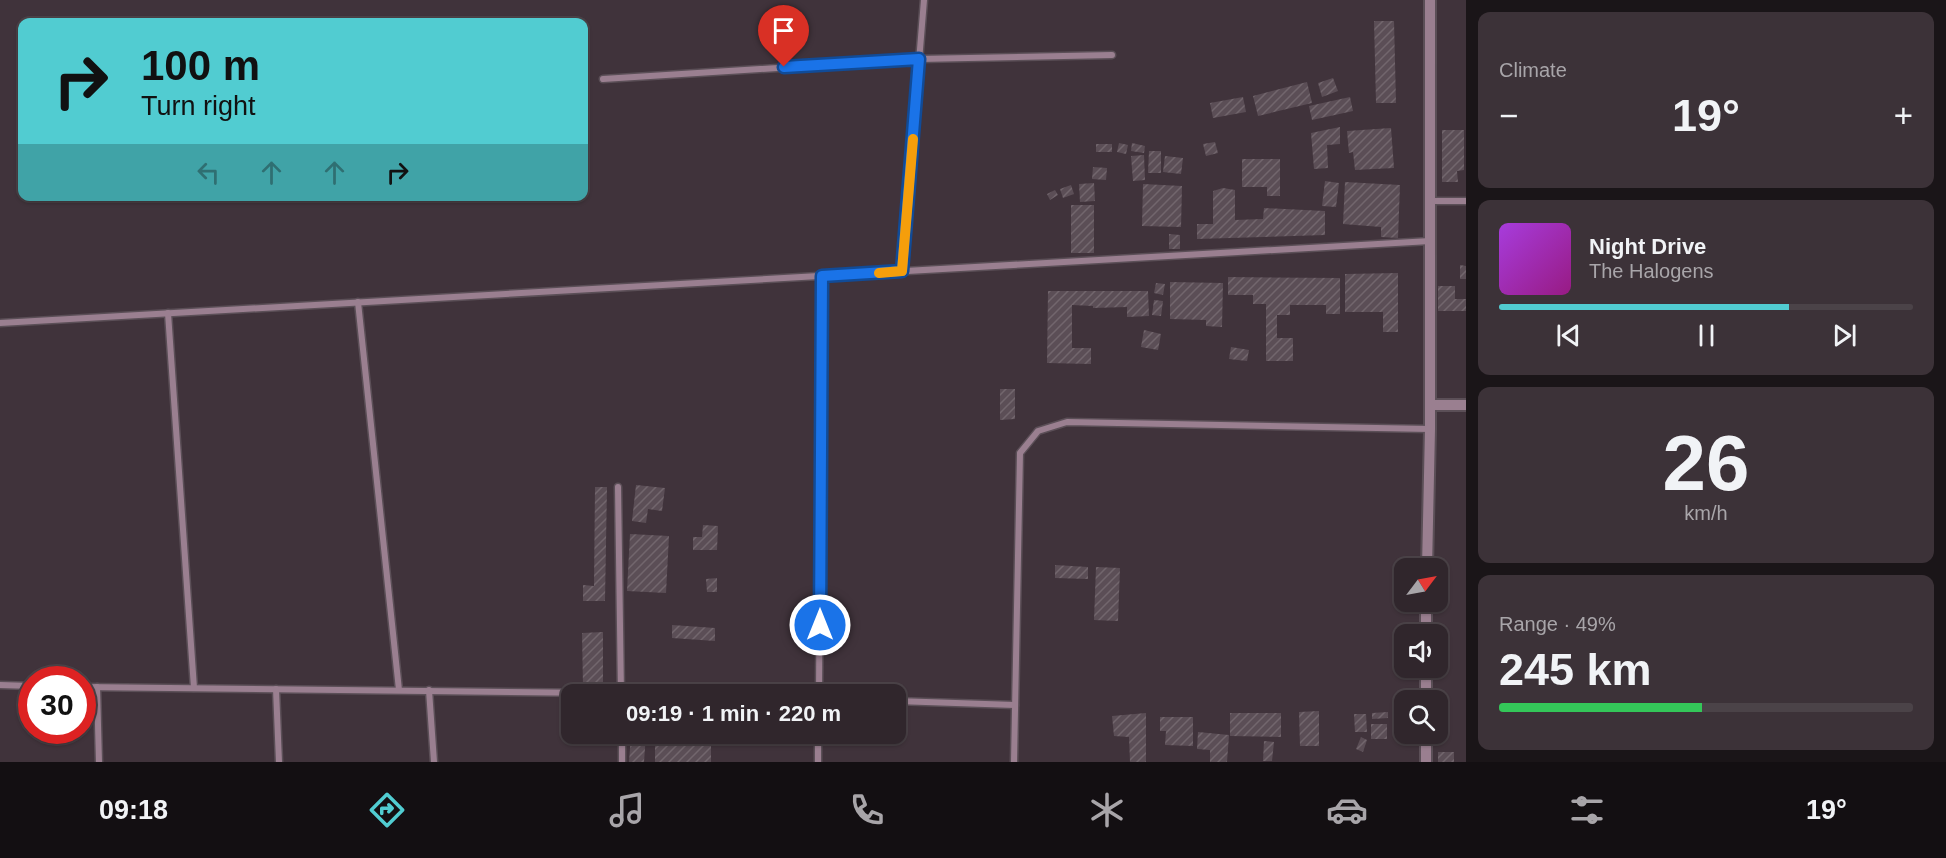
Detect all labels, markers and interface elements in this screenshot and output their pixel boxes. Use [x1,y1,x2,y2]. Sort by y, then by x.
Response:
pin [758,5,809,67]
icon: arrive [767,14,800,47]
icon: right [42,42,120,120]
text: 100 m [141,42,260,89]
text: Climate [1499,59,1567,81]
text: 19° [1672,90,1740,141]
text: Turn right [141,91,256,121]
text: − [1499,97,1518,134]
text: + [1894,97,1913,134]
icon: left [192,156,225,189]
icon: ahead [255,156,288,189]
icon: ahead [318,156,351,189]
icon: right [381,156,414,189]
text: Night Drive [1589,234,1706,259]
text: The Halogens [1589,260,1714,282]
icon: previous [1552,319,1585,352]
icon: pause [1690,319,1723,352]
icon: next [1828,319,1861,352]
text: 26 [1663,419,1749,507]
text: km/h [1684,502,1728,524]
north arrow [1394,558,1448,612]
map controls [1394,558,1448,744]
position arrow [788,593,852,657]
text: Range · 49% [1499,613,1616,635]
button: sound [1394,624,1448,678]
text: 245 km [1499,644,1652,695]
speed limit sign: 30 [18,666,96,744]
button: search [1394,690,1448,744]
text: 09:19 · 1 min · 220 m [626,701,841,726]
icon: directions [366,789,408,831]
icon: music [606,789,648,831]
icon: phone [846,789,888,831]
icon: climate [1086,789,1128,831]
icon: car [1326,789,1368,831]
icon: filters [1566,789,1608,831]
text: 09:18 [99,795,168,825]
text: 19° [1806,795,1847,825]

